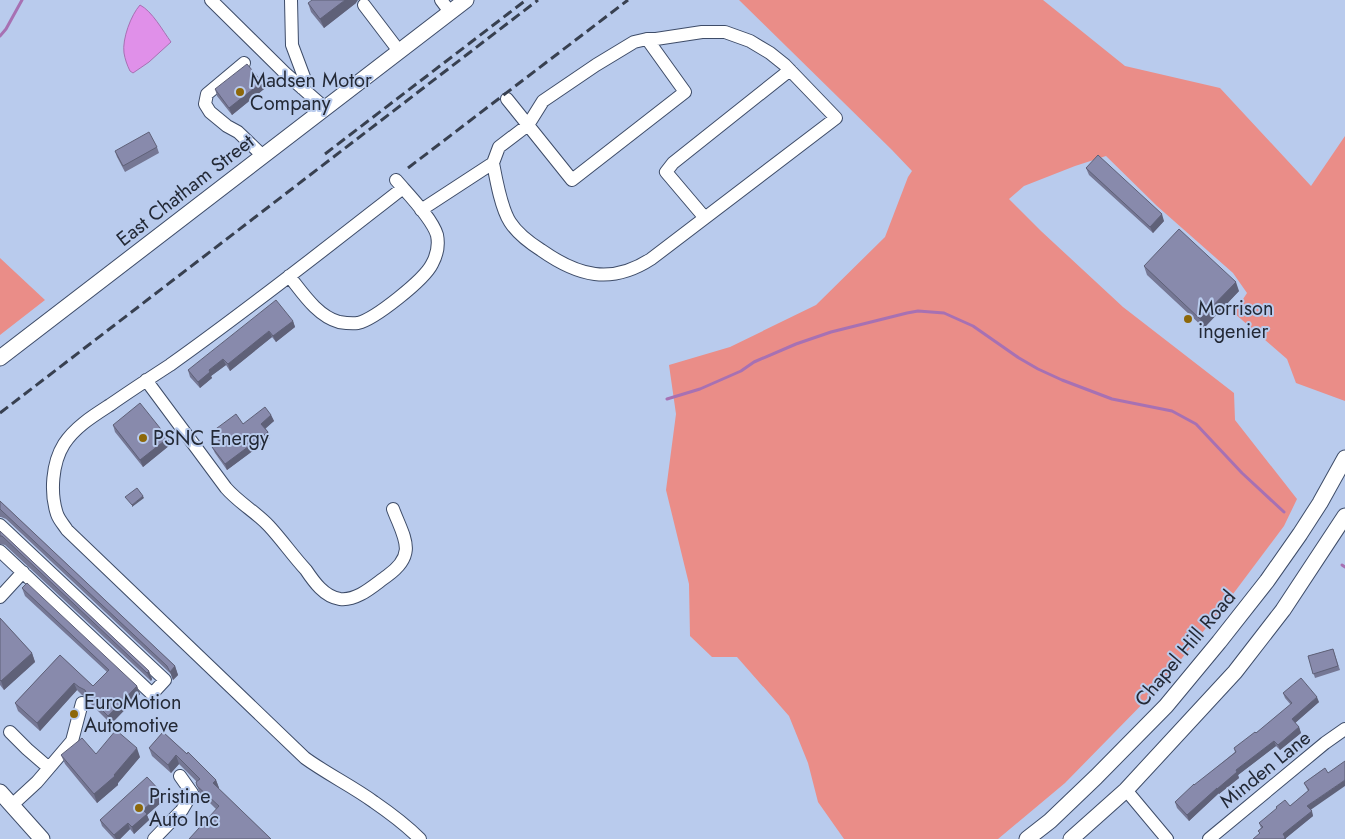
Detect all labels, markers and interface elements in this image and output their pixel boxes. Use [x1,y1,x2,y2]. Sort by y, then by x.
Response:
place label: Madsen Motor Company [250,66,372,118]
marker: Madsen Motor Company [234,86,246,98]
street label: East Chatham Street [110,127,260,253]
place label: Morrison ingenier [1198,294,1274,346]
marker: Morrison ingenier [1182,313,1194,325]
place label: PSNC Energy [153,424,269,453]
marker: PSNC Energy [137,432,149,444]
street label: Chapel Hill Road [1128,584,1243,713]
place label: EuroMotion Automotive [84,688,182,740]
marker: EuroMotion Automotive [68,708,80,720]
street label: Minden Lane [1214,724,1317,815]
place label: Pristine Auto Inc [149,782,219,834]
marker: Pristine Auto Inc [133,802,145,814]

